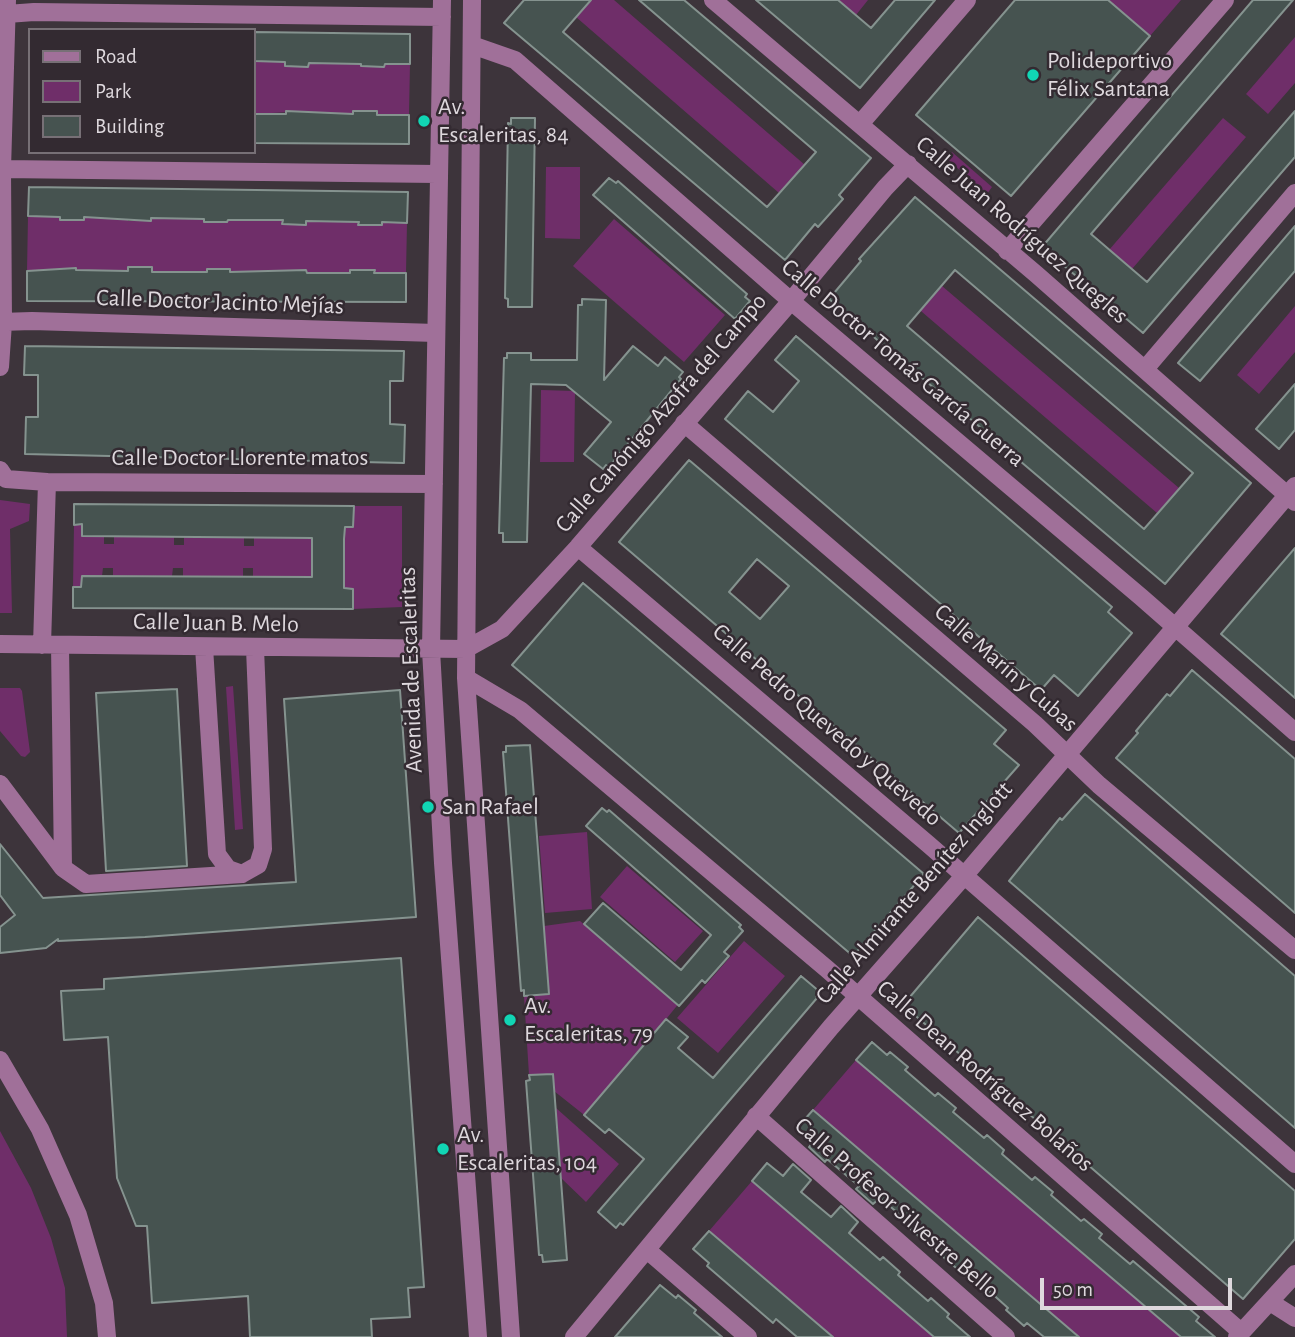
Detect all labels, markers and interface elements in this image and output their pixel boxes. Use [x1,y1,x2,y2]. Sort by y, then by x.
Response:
legend [28,28,256,154]
text: Road [95,46,137,67]
place label: Polideportivo Félix Santana [1047,47,1172,103]
marker: Polideportivo Félix Santana [1025,67,1041,83]
text: Park [95,81,131,102]
place label: Av. Escaleritas, 84 [438,93,569,149]
marker: Av. Escaleritas, 84 [416,113,432,129]
text: Building [95,116,164,137]
street label: Calle Juan Rodríguez Quegles [910,130,1134,330]
street label: Calle Doctor Tomás García Guerra [775,253,1031,473]
street label: Calle Doctor Jacinto Mejías [96,283,344,321]
street label: Calle Canónigo Azofra del Campo [549,287,773,539]
street label: Calle Doctor Llorente matos [112,444,368,472]
street label: Avenida de Escaleritas [393,566,429,774]
street label: Calle Marín y Cubas [928,598,1084,738]
street label: Calle Juan B. Melo [133,607,299,639]
street label: Calle Pedro Quevedo y Quevedo [706,618,948,832]
street label: Calle Almirante Benítez Inglott [809,776,1019,1010]
place label: San Rafael [442,793,539,821]
marker: San Rafael [420,799,436,815]
street label: Calle Dean Rodríguez Bolaños [871,974,1099,1178]
place label: Av. Escaleritas, 79 [524,992,653,1048]
marker: Av. Escaleritas, 79 [502,1012,518,1028]
street label: Calle Profesor Silvestre Bello [789,1111,1005,1305]
place label: Av. Escaleritas, 104 [457,1121,597,1177]
marker: Av. Escaleritas, 104 [435,1141,451,1157]
scale bar [1043,1264,1236,1308]
text: 50 m [1053,1279,1093,1300]

